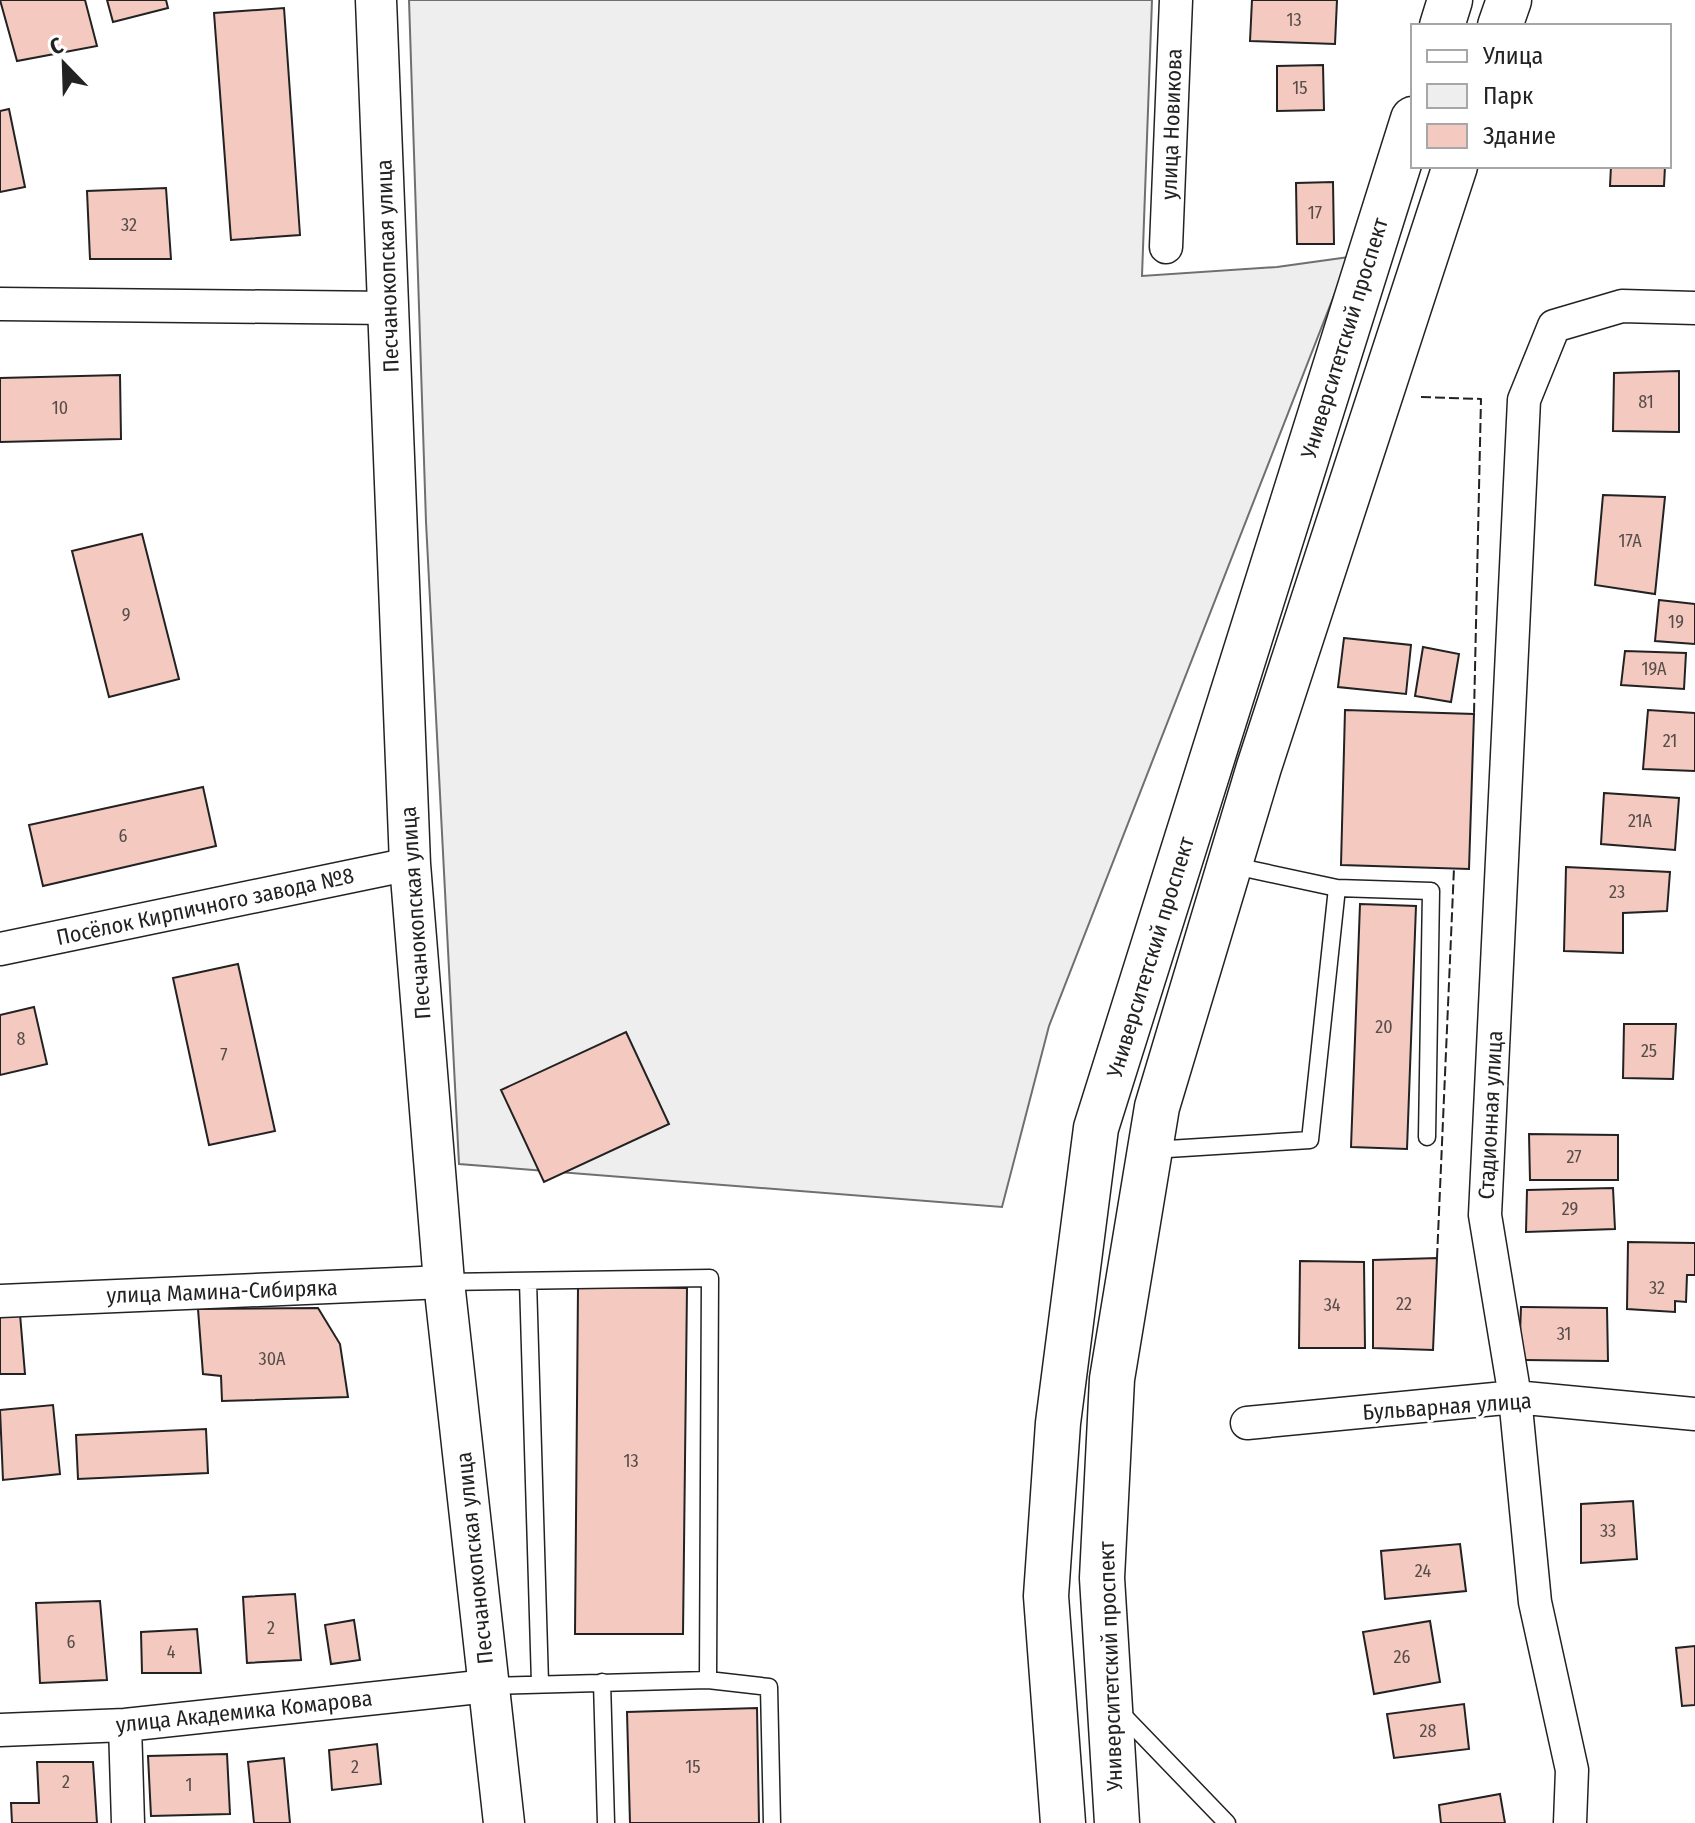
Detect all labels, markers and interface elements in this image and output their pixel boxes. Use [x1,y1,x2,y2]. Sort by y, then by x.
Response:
house number: 13 [1286,9,1302,31]
north arrow [24,24,104,104]
legend [1411,24,1671,168]
text: С [46,31,67,61]
text: Улица [1482,42,1543,70]
street label: улица Новикова [1155,48,1188,200]
house number: 15 [1292,77,1308,99]
text: Парк [1483,82,1534,110]
text: Здание [1483,122,1556,150]
street label: Песчанокопская улица [370,159,405,373]
house number: 17 [1308,202,1322,224]
house number: 32 [121,214,137,236]
street label: Университетский проспект [1295,215,1394,463]
house number: 81 [1638,391,1654,413]
house number: 10 [52,397,68,419]
house number: 17А [1618,530,1642,552]
house number: 9 [122,604,130,626]
house number: 19 [1668,611,1684,633]
house number: 19А [1641,658,1667,680]
house number: 21 [1663,730,1677,752]
street label: Песчанокопская улица [395,806,436,1020]
house number: 21А [1628,810,1653,832]
house number: 6 [119,825,128,847]
street label: Университетский проспект [1101,834,1200,1082]
street label: Посёлок Кирпичного завода №8 [54,862,356,951]
house number: 23 [1609,881,1625,903]
house number: 20 [1375,1016,1393,1038]
house number: 8 [17,1028,26,1050]
street label: Стадионная улица [1473,1030,1508,1200]
house number: 25 [1641,1040,1657,1062]
house number: 7 [220,1044,228,1066]
house number: 27 [1566,1146,1582,1168]
house number: 29 [1562,1198,1578,1220]
street label: улица Мамина-Сибиряка [106,1274,338,1309]
house number: 32 [1649,1277,1665,1299]
house number: 22 [1396,1293,1412,1315]
house number: 34 [1324,1294,1341,1316]
house number: 31 [1557,1323,1571,1345]
house number: 30А [259,1348,286,1370]
street label: Бульварная улица [1362,1387,1533,1426]
house number: 13 [623,1450,639,1472]
street label: Песчанокопская улица [450,1451,499,1665]
house number: 33 [1600,1520,1616,1542]
street label: Университетский проспект [1093,1540,1128,1792]
house number: 24 [1415,1560,1431,1582]
house number: 2 [267,1617,275,1639]
house number: 6 [67,1631,76,1653]
house number: 4 [167,1641,176,1663]
house number: 26 [1394,1646,1411,1668]
street label: улица Академика Комарова [114,1685,374,1738]
house number: 28 [1420,1720,1436,1742]
house number: 2 [351,1756,359,1778]
house number: 15 [685,1756,701,1778]
house number: 2 [62,1771,70,1793]
house number: 1 [185,1774,193,1796]

